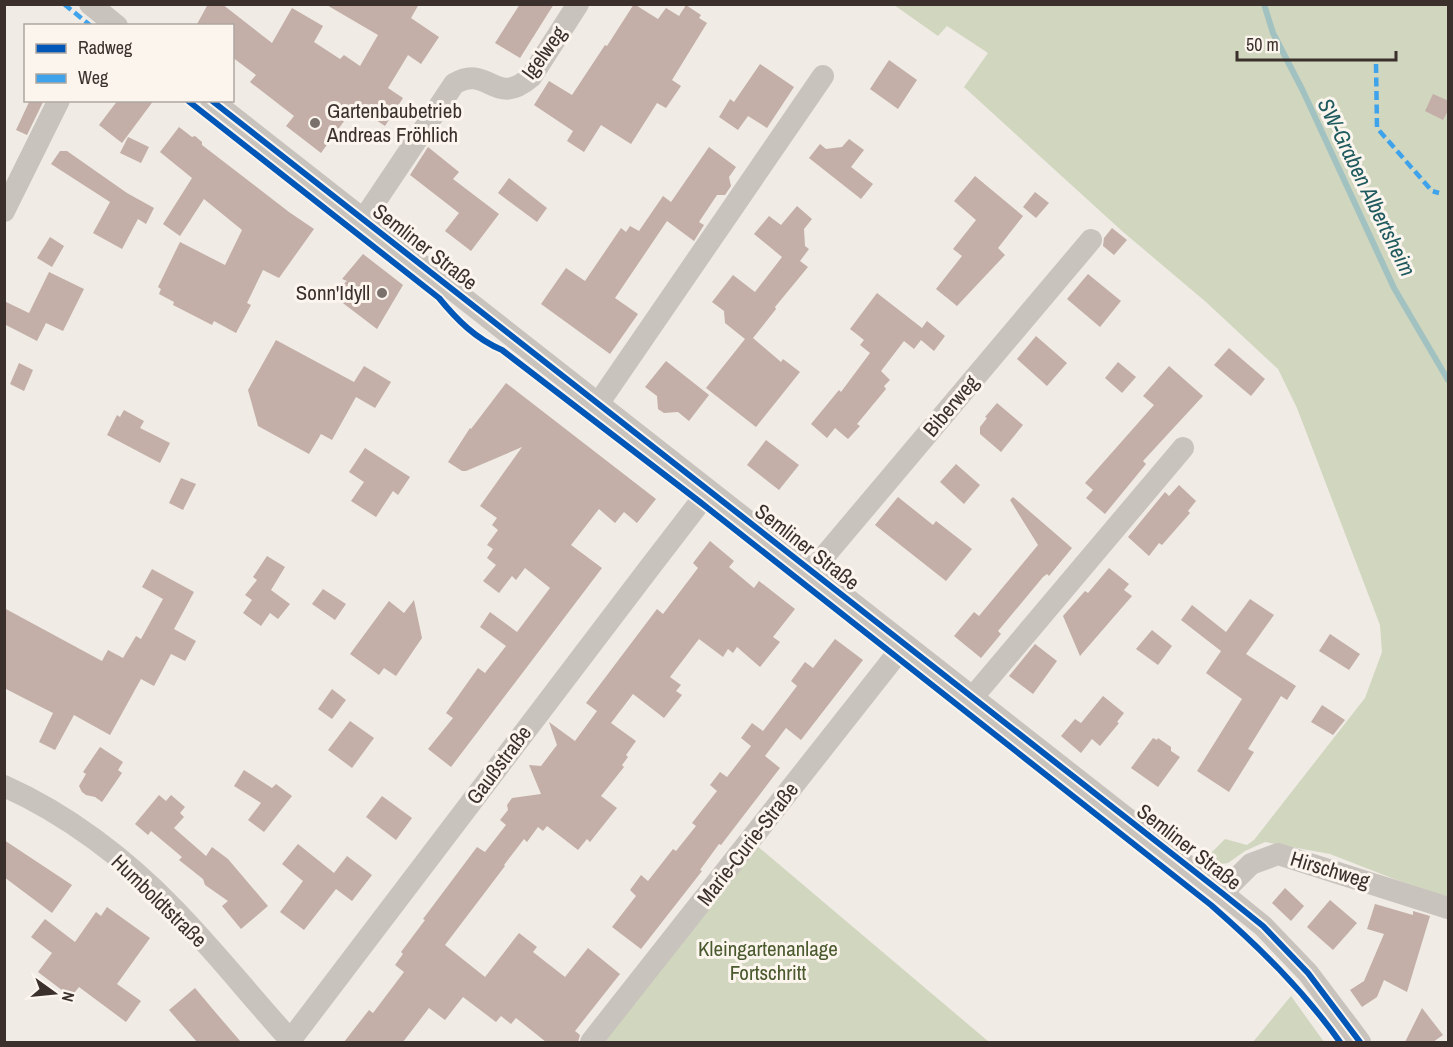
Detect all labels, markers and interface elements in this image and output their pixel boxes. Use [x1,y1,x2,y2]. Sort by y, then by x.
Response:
street label: Igelweg [514,20,573,85]
legend [24,24,234,102]
scale bar [1237,24,1396,62]
text: 50 m [1246,32,1279,57]
text: Radweg [78,35,133,60]
text: Weg [78,65,109,90]
water label: SW-Graben Albertsheim [1311,93,1423,281]
place label: Gartenbaubetrieb Andreas Fröhlich [326,96,462,149]
marker: Gartenbaubetrieb Andreas Fröhlich [308,116,322,130]
street label: Semliner Straße [367,197,484,297]
place label: Sonn'Idyll [296,278,370,307]
marker: Sonn'Idyll [375,286,389,300]
street label: Biberweg [916,368,985,443]
street label: Semliner Straße [749,497,866,597]
street label: Gaußstraße [459,719,538,810]
street label: Marie-Curie-Straße [690,776,805,911]
street label: Semliner Straße [1131,797,1248,897]
street label: Hirschweg [1287,844,1374,895]
street label: Humboldtstraße [105,848,213,954]
park label: Kleingartenanlage Fortschritt [698,934,838,987]
north arrow [24,963,84,1023]
text: N [57,989,80,1004]

